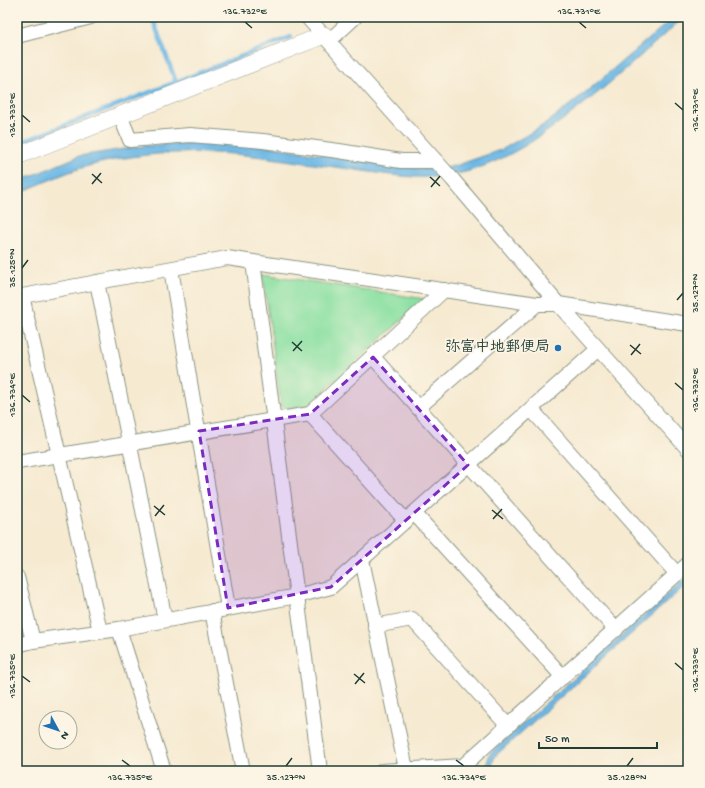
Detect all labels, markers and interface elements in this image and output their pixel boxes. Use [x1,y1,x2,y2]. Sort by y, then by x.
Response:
text: 136.732°E [222,6,267,18]
text: 136.731°E [557,6,601,18]
text: 136.731°E [690,88,702,132]
text: 136.733°E [7,92,19,138]
text: 35.125°N [7,248,19,288]
text: 35.127°N [690,273,702,313]
place label: 弥富中地郵便局 [445,338,550,357]
marker: 弥富中地郵便局 [553,343,563,353]
text: 136.732°E [690,368,702,413]
text: 136.734°E [7,373,19,418]
text: 136.733°E [690,647,702,693]
text: 136.735°E [7,653,19,699]
north arrow [38,710,78,750]
scale bar [539,724,657,750]
text: N [57,729,71,742]
text: 50 m [545,733,570,747]
text: 136.735°E [107,772,153,784]
text: 35.127°N [266,772,306,784]
text: 136.734°E [441,772,486,784]
text: 35.128°N [606,772,647,784]

